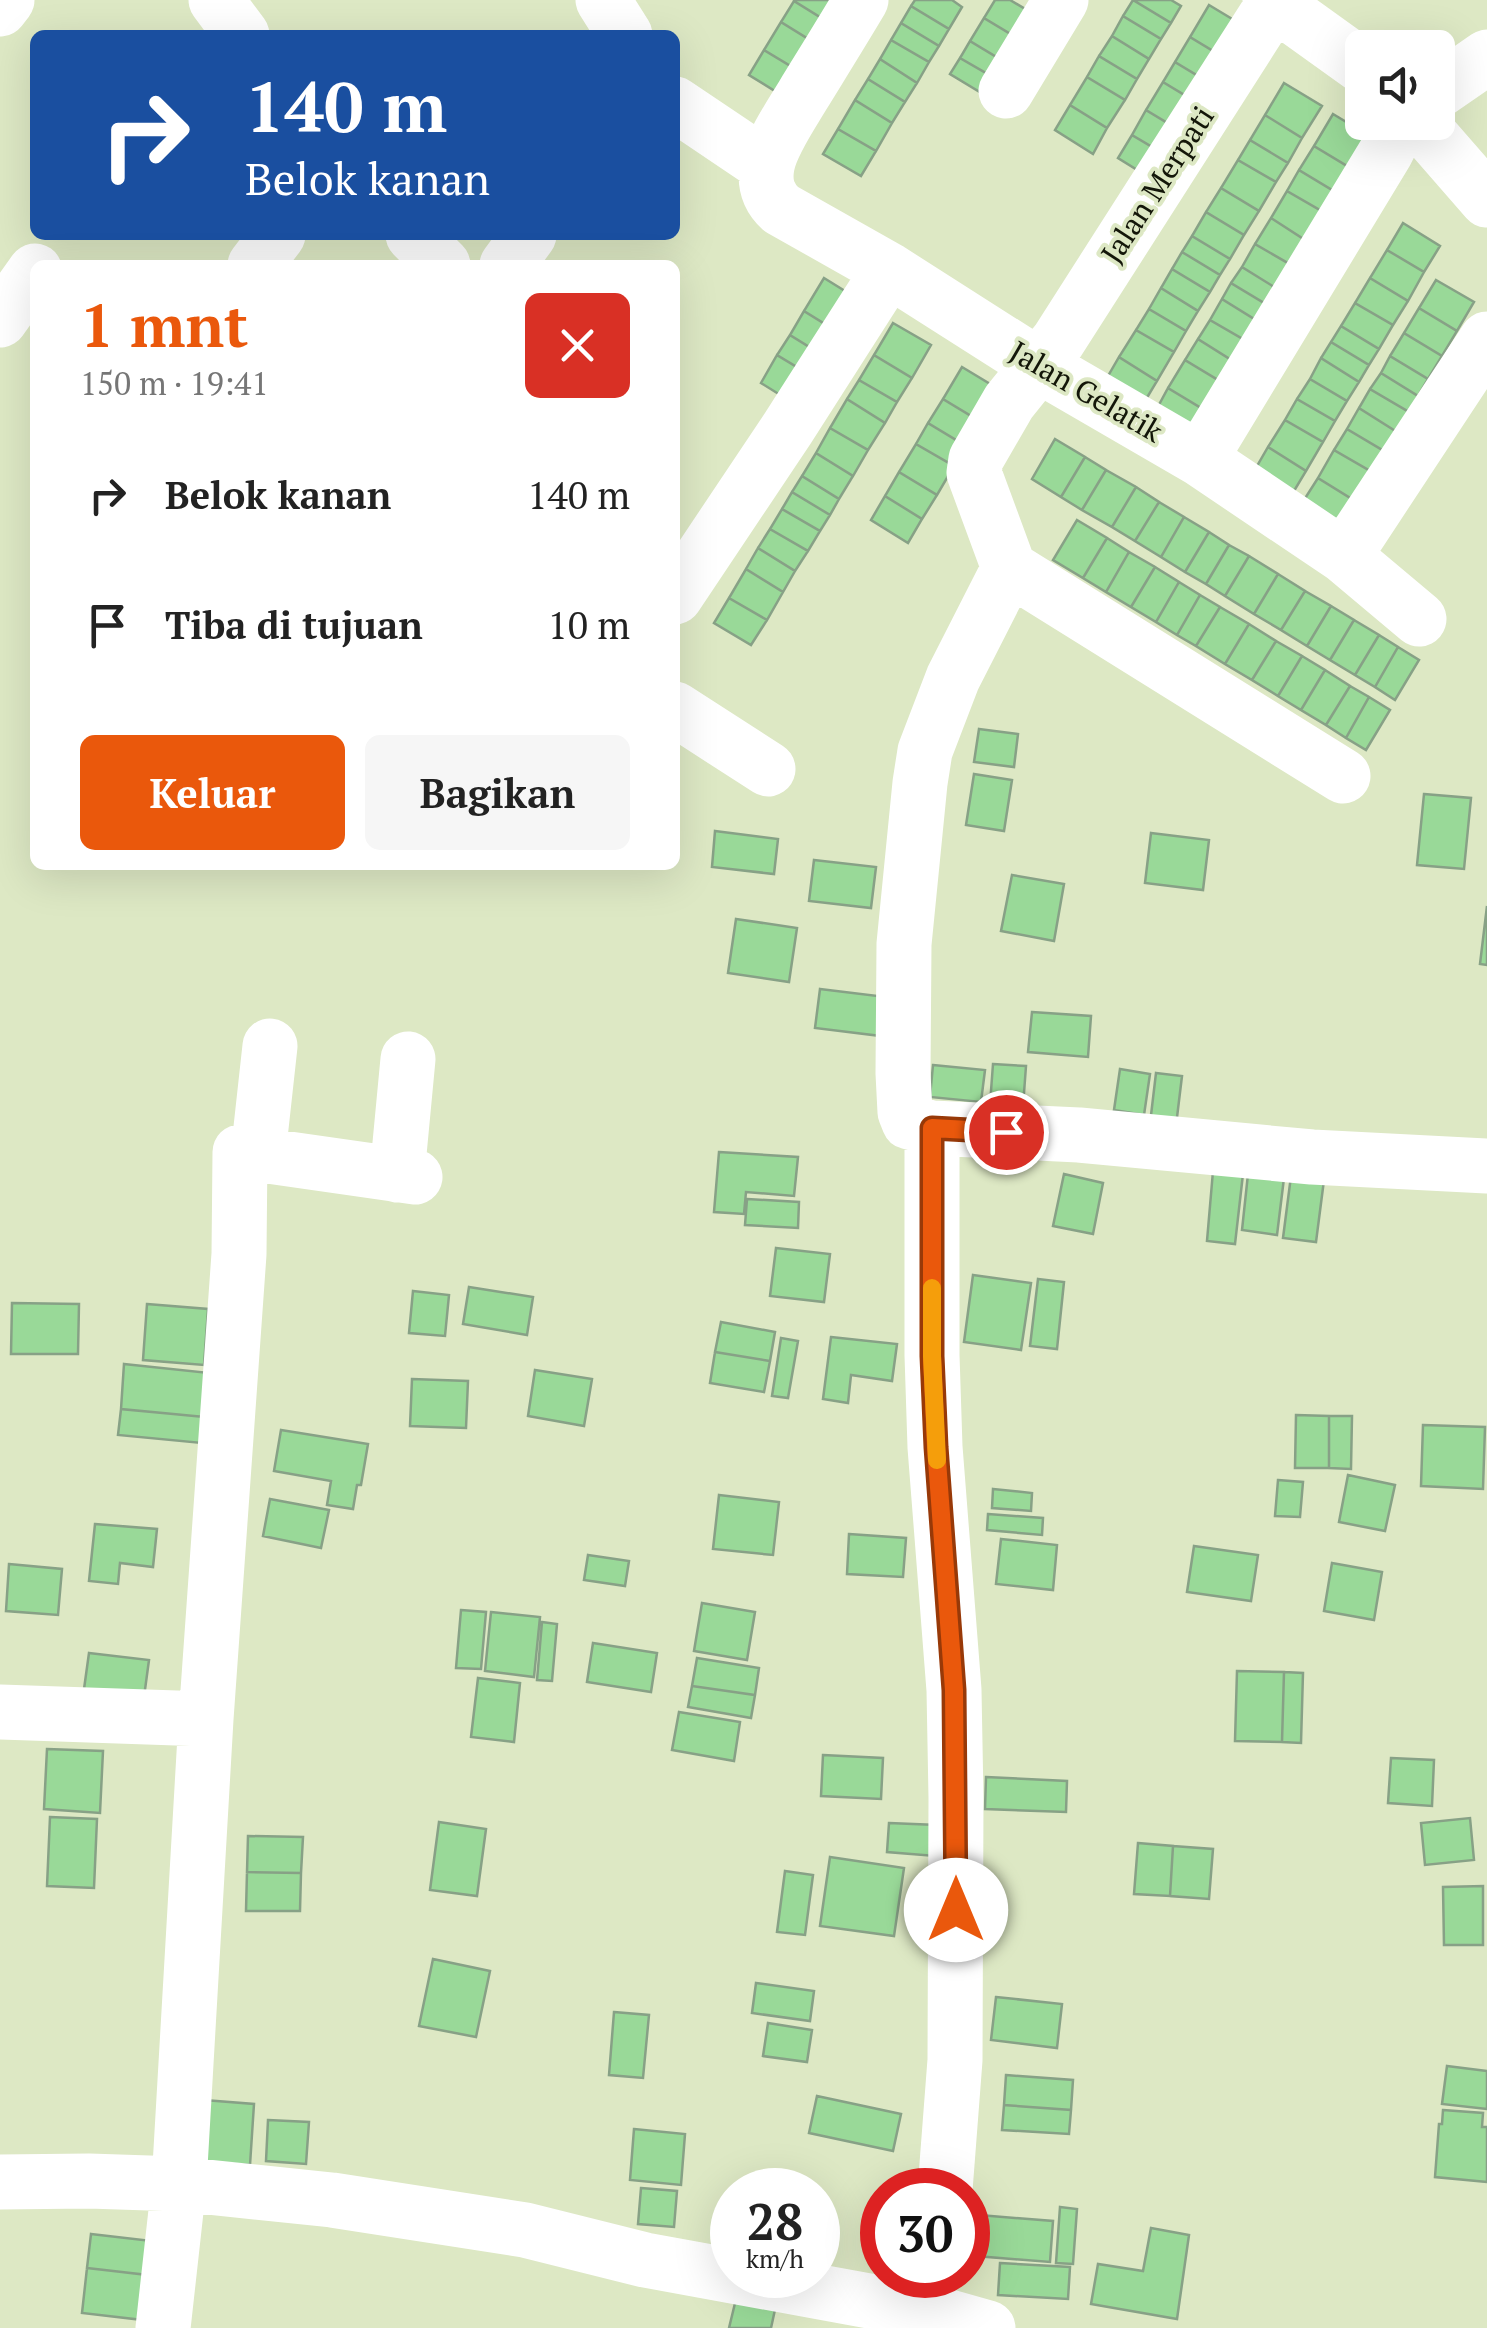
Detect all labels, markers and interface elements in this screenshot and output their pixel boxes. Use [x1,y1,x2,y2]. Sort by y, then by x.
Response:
map controls [1345,30,1455,140]
button: sound [1345,30,1455,140]
text: 140 m [245,59,447,152]
icon: right [80,70,210,200]
street label: Jalan Merpati [1091,98,1223,271]
text: Belok kanan [245,148,490,208]
text: 1 mnt [80,285,248,364]
button: close [525,293,630,398]
street label: Jalan Gelatik [1003,331,1171,451]
text: 150 m · 19:41 [80,362,268,404]
icon: right [80,468,135,523]
text: Belok kanan [165,470,391,520]
text: 140 m [527,470,630,520]
icon: arrive [80,598,135,653]
text: Tiba di tujuan [165,600,423,650]
text: 10 m [547,600,630,650]
button: Keluar [80,735,345,850]
button: Bagikan [365,735,630,850]
pin [964,1090,1049,1175]
icon: arrive [979,1105,1034,1160]
position arrow [904,1858,1008,1962]
speed limit sign: 30 [860,2168,990,2298]
text: 28 [747,2188,803,2254]
text: km/h [746,2242,804,2275]

